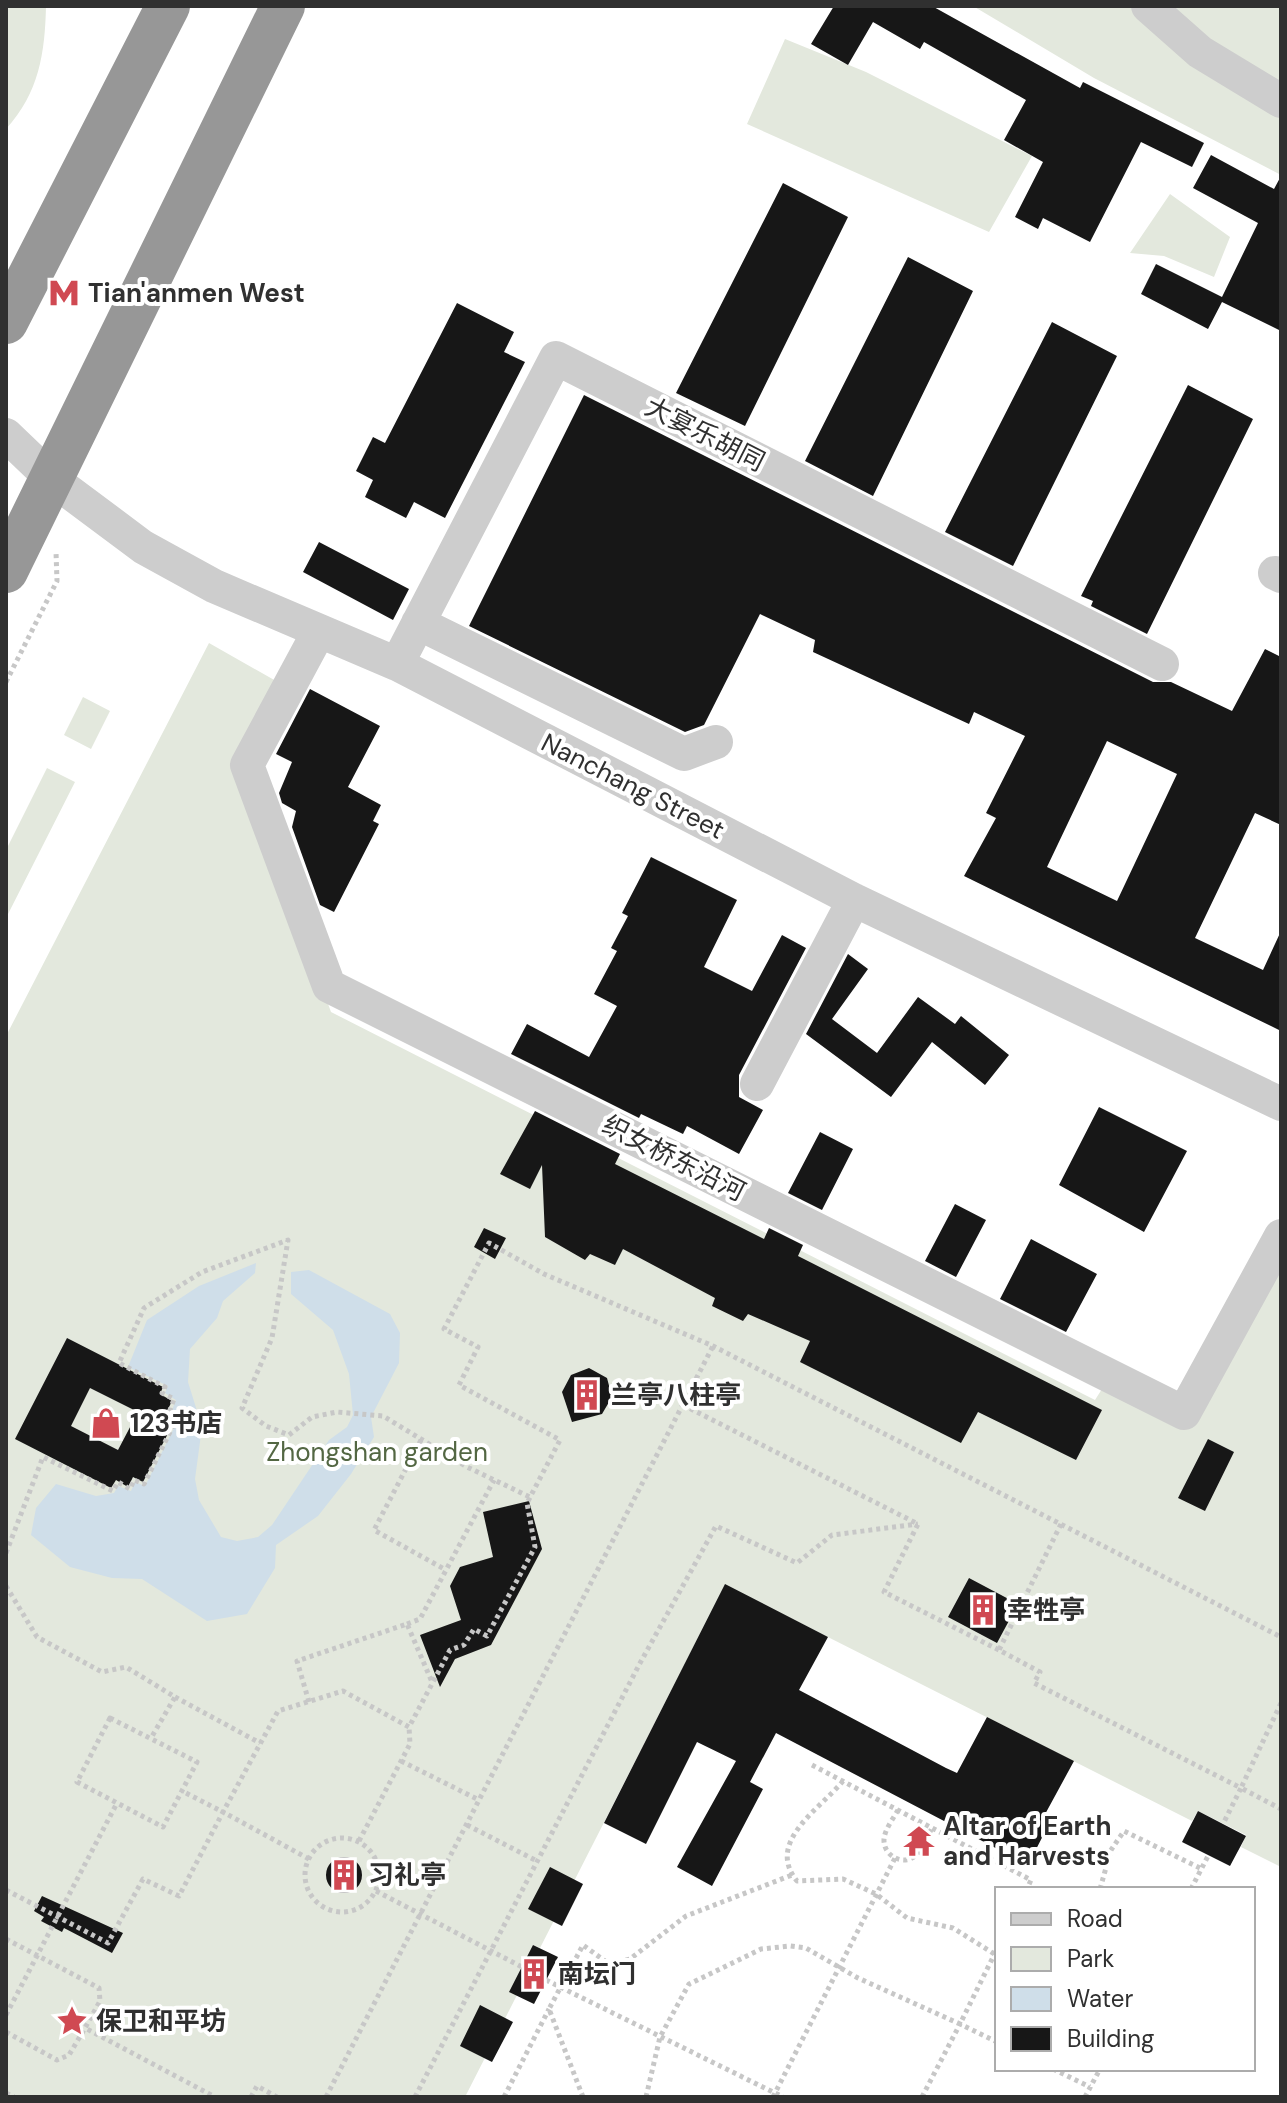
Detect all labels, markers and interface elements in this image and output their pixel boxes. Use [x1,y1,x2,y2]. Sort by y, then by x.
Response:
metro station icon: Tian'anmen West [47,276,81,310]
place label: Tian'anmen West [88,276,305,310]
street label: 大宴乐胡同 [639,389,771,479]
street label: Nanchang Street [536,725,730,847]
street label: 织女桥东沿河 [597,1107,751,1209]
building icon: 兰亭八柱亭 [570,1378,604,1412]
place label: 兰亭八柱亭 [611,1378,741,1412]
shop icon: 123书店 [89,1406,123,1440]
place label: 123书店 [130,1406,222,1440]
park label: Zhongshan garden [266,1435,488,1469]
building icon: 幸牲亭 [966,1593,1000,1627]
place label: 幸牲亭 [1007,1593,1085,1627]
place label: Altar of Earth and Harvests [943,1809,1112,1873]
temple icon: Altar of Earth and Harvests [902,1824,936,1858]
building icon: 习礼亭 [327,1858,361,1892]
place label: 习礼亭 [368,1858,446,1892]
legend [995,1887,1255,2071]
text: Road [1067,1903,1123,1934]
text: Park [1067,1943,1114,1974]
building icon: 南坛门 [517,1957,551,1991]
place label: 南坛门 [558,1957,636,1991]
text: Water [1067,1983,1133,2014]
place icon: 保卫和平坊 [55,2004,89,2038]
place label: 保卫和平坊 [96,2004,226,2038]
text: Building [1067,2023,1154,2054]

